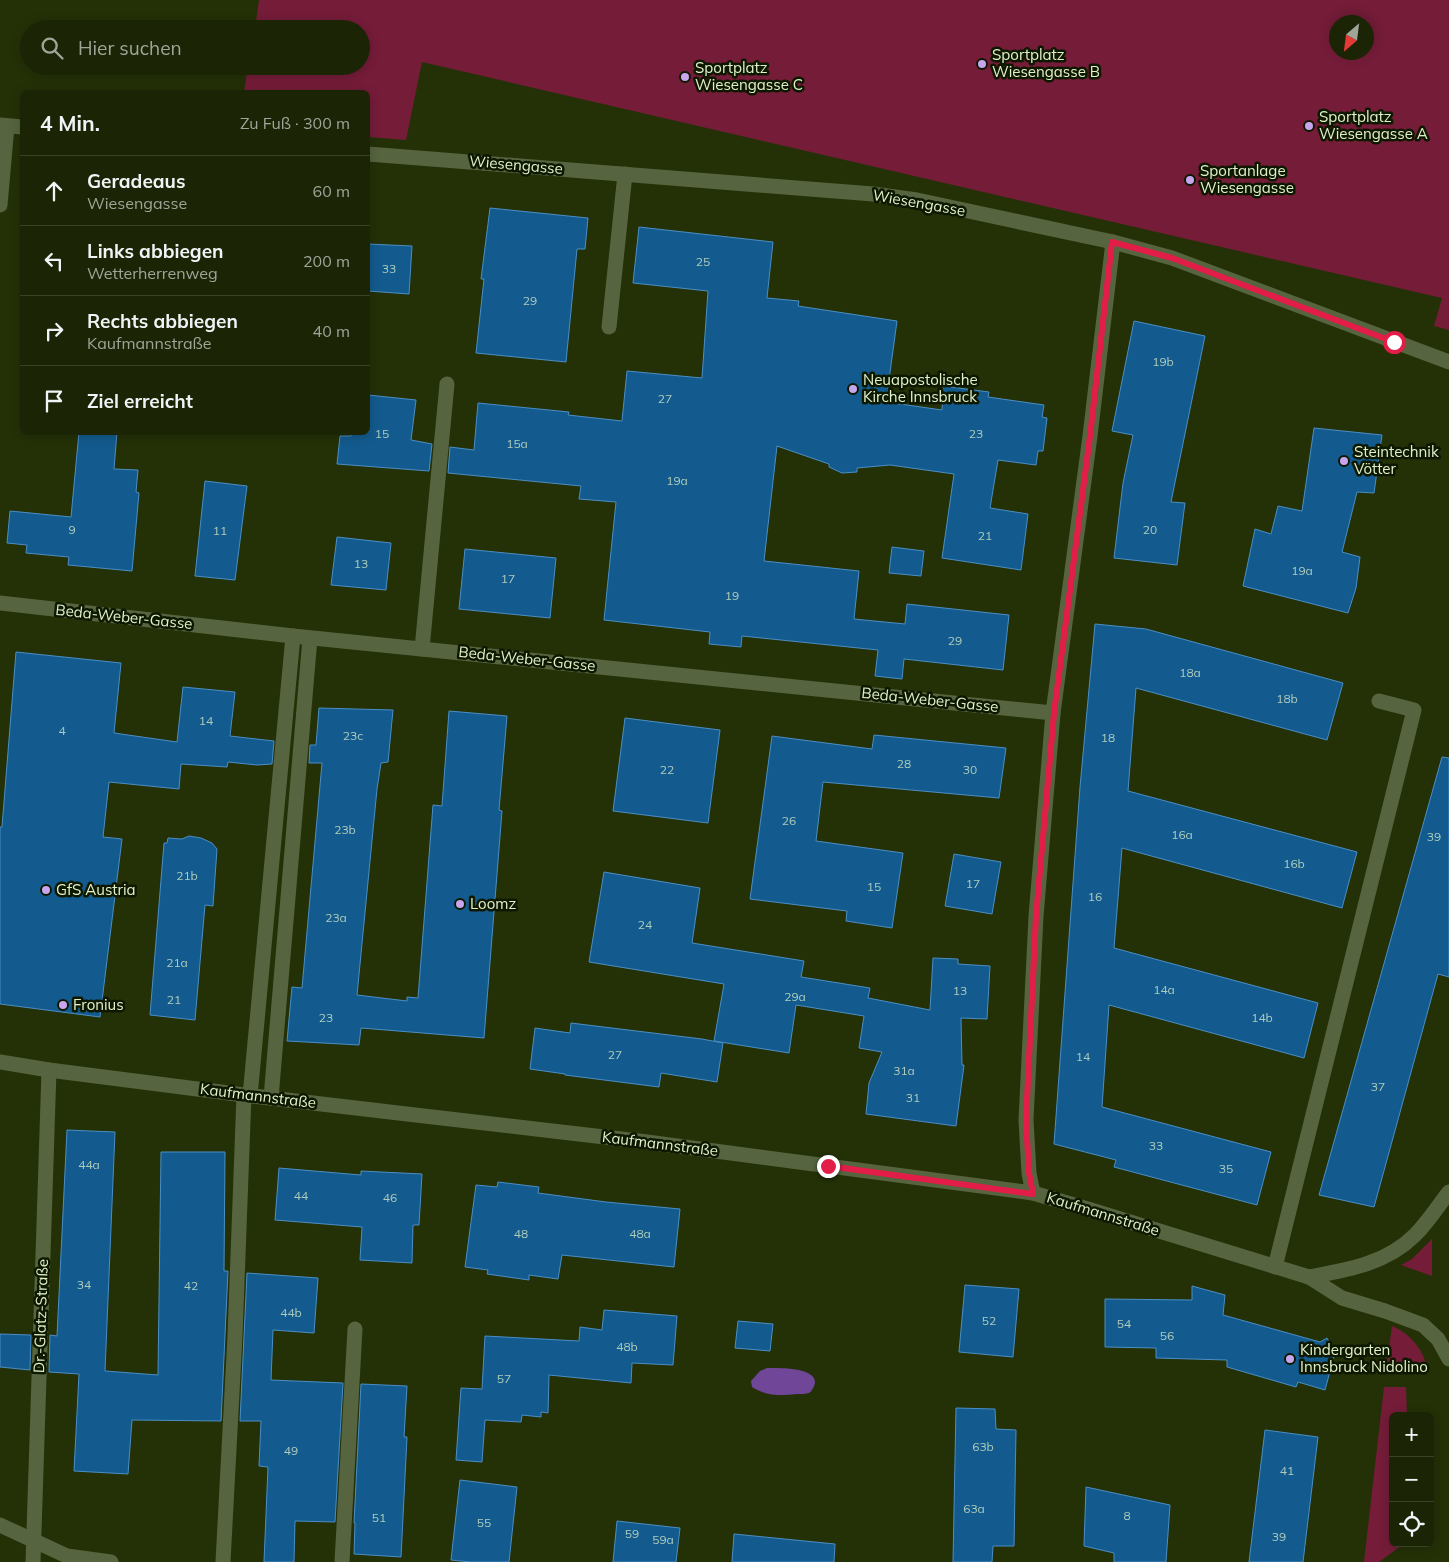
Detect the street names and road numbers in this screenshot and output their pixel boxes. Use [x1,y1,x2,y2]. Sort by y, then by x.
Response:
street label: Wiesengasse [468,151,564,178]
street label: Wiesengasse [871,185,967,220]
street label: Beda-Weber-Gasse [55,600,194,633]
street label: Beda-Weber-Gasse [458,642,597,675]
street label: Beda-Weber-Gasse [861,683,1000,716]
street label: Kaufmannstraße [199,1079,317,1112]
street label: Kaufmannstraße [601,1127,719,1160]
street label: Kaufmannstraße [1045,1187,1162,1240]
street label: Dr.-Glatz-Straße [29,1259,52,1373]

